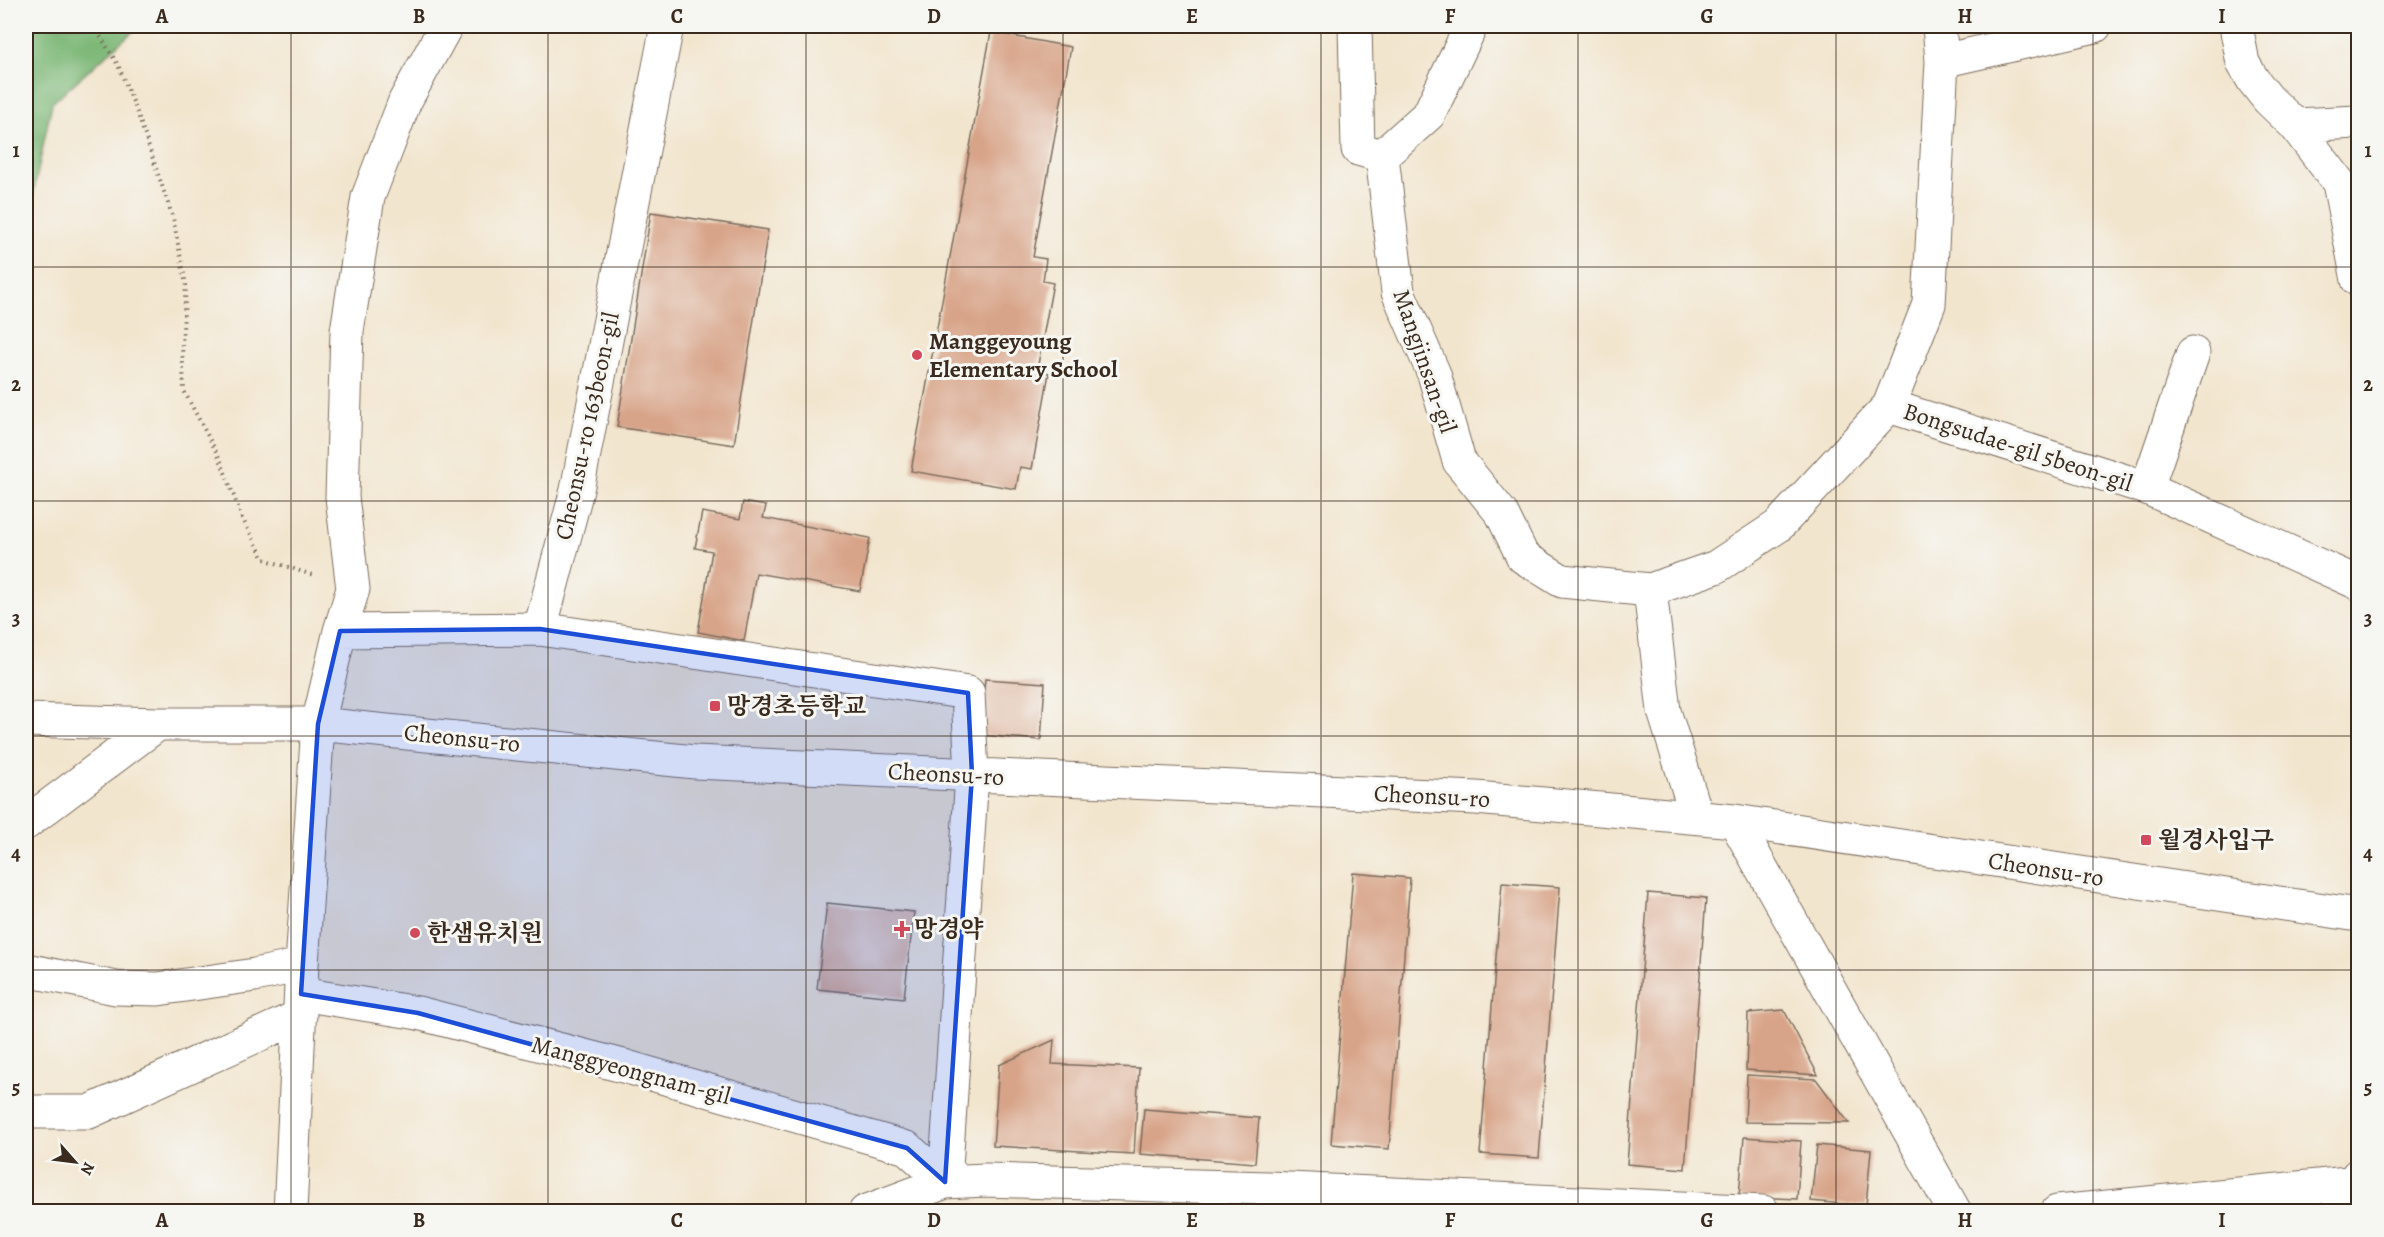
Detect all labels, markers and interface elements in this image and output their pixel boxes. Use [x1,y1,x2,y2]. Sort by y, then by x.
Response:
text: A [155,3,169,30]
text: B [413,3,425,30]
text: C [671,3,683,30]
text: D [927,3,941,30]
text: E [1186,3,1198,30]
text: F [1445,3,1456,30]
text: G [1700,3,1714,30]
text: H [1958,3,1973,30]
text: I [2218,3,2226,30]
text: 1 [12,137,20,164]
text: 1 [2364,137,2372,164]
street label: Mangjinsan-gil [1385,285,1465,437]
street label: Cheonsu-ro 163beon-gil [547,309,627,543]
place label: Manggeyoung Elementary School [929,325,1118,385]
marker: Manggeyoung Elementary School [910,348,924,362]
text: 2 [11,371,21,398]
text: 2 [2363,371,2373,398]
street label: Bongsudae-gil 5beon-gil [1899,395,2137,499]
text: 3 [12,605,20,632]
text: 3 [2364,605,2372,632]
place label: 망경초등학교 [727,690,866,722]
marker: 망경초등학교 [708,699,722,713]
street label: Cheonsu-ro [402,716,522,760]
street label: Cheonsu-ro [887,755,1005,793]
street label: Cheonsu-ro [1373,777,1491,815]
place label: 월경사입구 [2158,824,2274,856]
marker: 월경사입구 [2139,833,2153,847]
text: 4 [11,840,21,867]
text: 4 [2363,840,2373,867]
street label: Cheonsu-ro [1986,844,2106,894]
place label: 망경약 [914,913,984,945]
place label: 한샘유치원 [427,917,543,949]
marker: 망경약 [895,922,909,936]
marker: 한샘유치원 [408,926,422,940]
street label: Manggyeongnam-gil [528,1028,734,1112]
text: 5 [12,1074,20,1101]
text: 5 [2364,1074,2372,1101]
north arrow [45,1132,105,1192]
text: N [75,1158,100,1179]
text: A [155,1207,169,1234]
text: B [413,1207,425,1234]
text: C [671,1207,683,1234]
text: D [927,1207,941,1234]
text: E [1186,1207,1198,1234]
text: F [1445,1207,1456,1234]
text: G [1700,1207,1714,1234]
text: H [1958,1207,1973,1234]
text: I [2218,1207,2226,1234]

